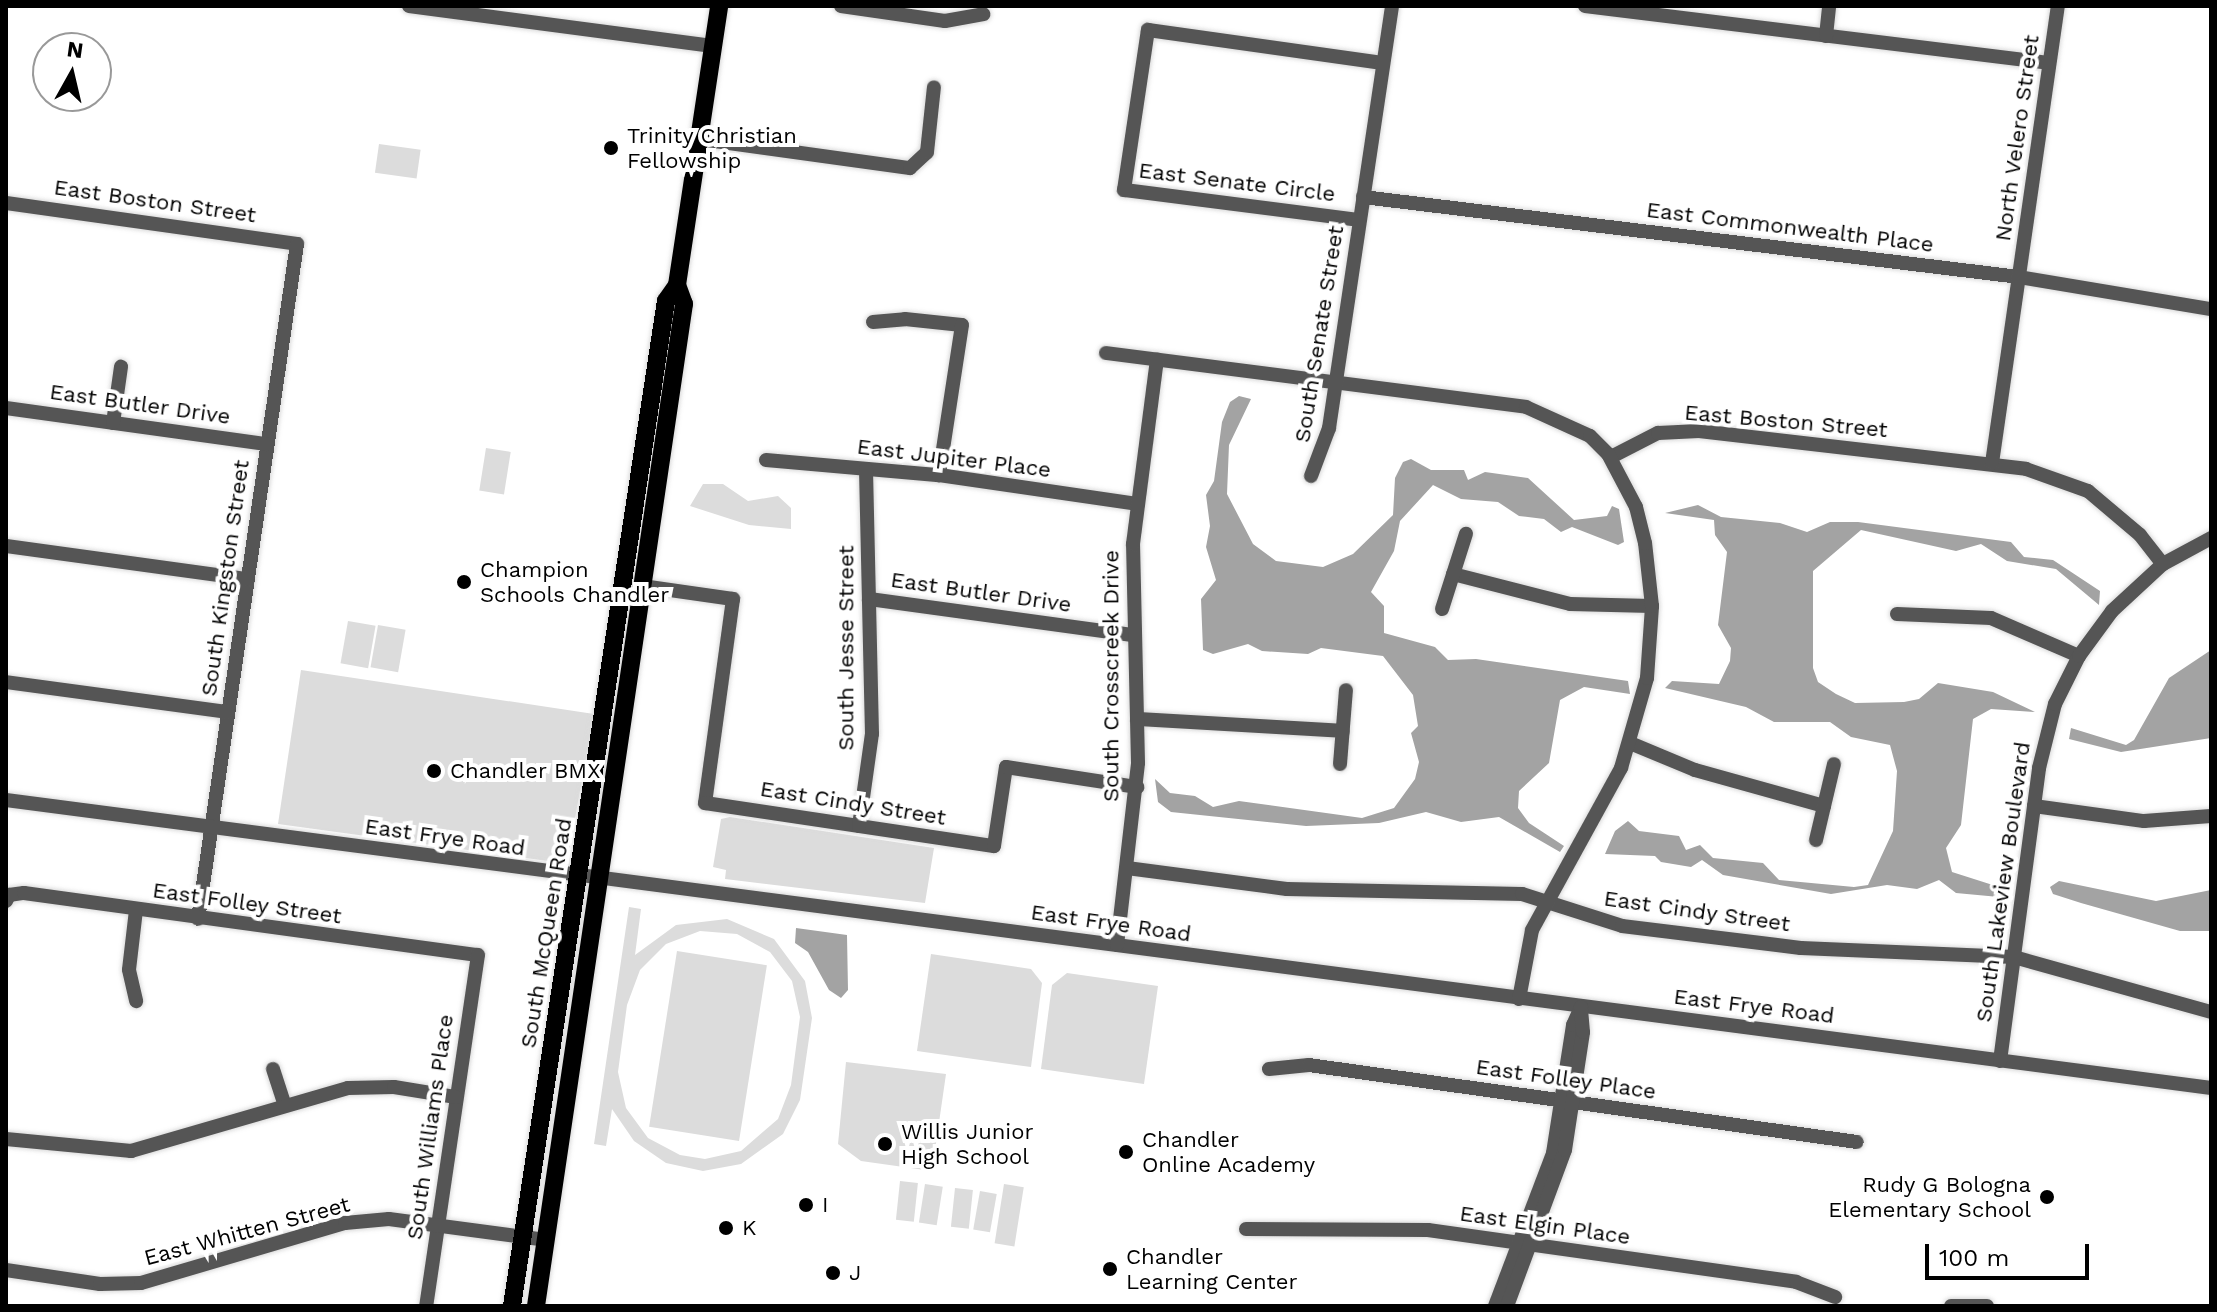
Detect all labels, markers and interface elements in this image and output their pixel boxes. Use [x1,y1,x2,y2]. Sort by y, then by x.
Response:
north arrow [32,32,112,112]
street label: North Velero Street [1989,33,2045,243]
text: N [65,36,85,63]
place label: Trinity Christian Fellowship [627,122,797,174]
marker: Trinity Christian Fellowship [602,139,620,157]
street label: East Senate Circle [1137,157,1337,207]
street label: East Boston Street [52,174,258,228]
street label: East Commonwealth Place [1645,196,1935,258]
street label: South Senate Street [1289,224,1349,444]
street label: East Butler Drive [48,378,232,430]
street label: East Boston Street [1683,399,1889,443]
street label: East Jupiter Place [855,433,1053,483]
street label: South Kingston Street [195,458,255,698]
street label: South Jesse Street [833,545,859,751]
street label: South Crosscreek Drive [1098,550,1124,802]
place label: Champion Schools Chandler [480,556,669,608]
street label: East Butler Drive [889,566,1073,618]
marker: Champion Schools Chandler [455,573,473,591]
street label: South Lakeview Boulevard [1970,740,2036,1024]
place label: Chandler BMX [450,758,601,784]
marker: Chandler BMX [425,762,443,780]
street label: East Cindy Street [758,775,948,831]
street label: East Frye Road [363,813,527,861]
street label: South McQueen Road [515,816,577,1050]
street label: East Folley Street [151,877,343,929]
street label: East Cindy Street [1602,885,1792,937]
street label: East Frye Road [1029,899,1193,947]
street label: East Frye Road [1672,983,1836,1029]
street label: South Williams Place [401,1012,459,1242]
street label: East Folley Place [1474,1053,1658,1105]
place label: Willis Junior High School [901,1118,1034,1170]
place label: Chandler Online Academy [1142,1126,1316,1178]
marker: Willis Junior High School [876,1135,894,1153]
marker: Chandler Online Academy [1117,1143,1135,1161]
place label: Rudy G Bologna Elementary School [1828,1171,2031,1222]
marker: Rudy G Bologna Elementary School [2038,1188,2056,1206]
street label: East Whitten Street [141,1191,353,1271]
place label: I [822,1192,829,1218]
marker: I [797,1196,815,1214]
street label: East Elgin Place [1458,1200,1632,1250]
place label: K [742,1215,756,1241]
marker: K [717,1219,735,1237]
scale bar [1929,1228,2093,1278]
place label: Chandler Learning Center [1126,1243,1297,1294]
text: 100 m [1939,1244,2009,1272]
place label: J [849,1260,861,1286]
marker: Chandler Learning Center [1101,1260,1119,1278]
marker: J [824,1264,842,1282]

